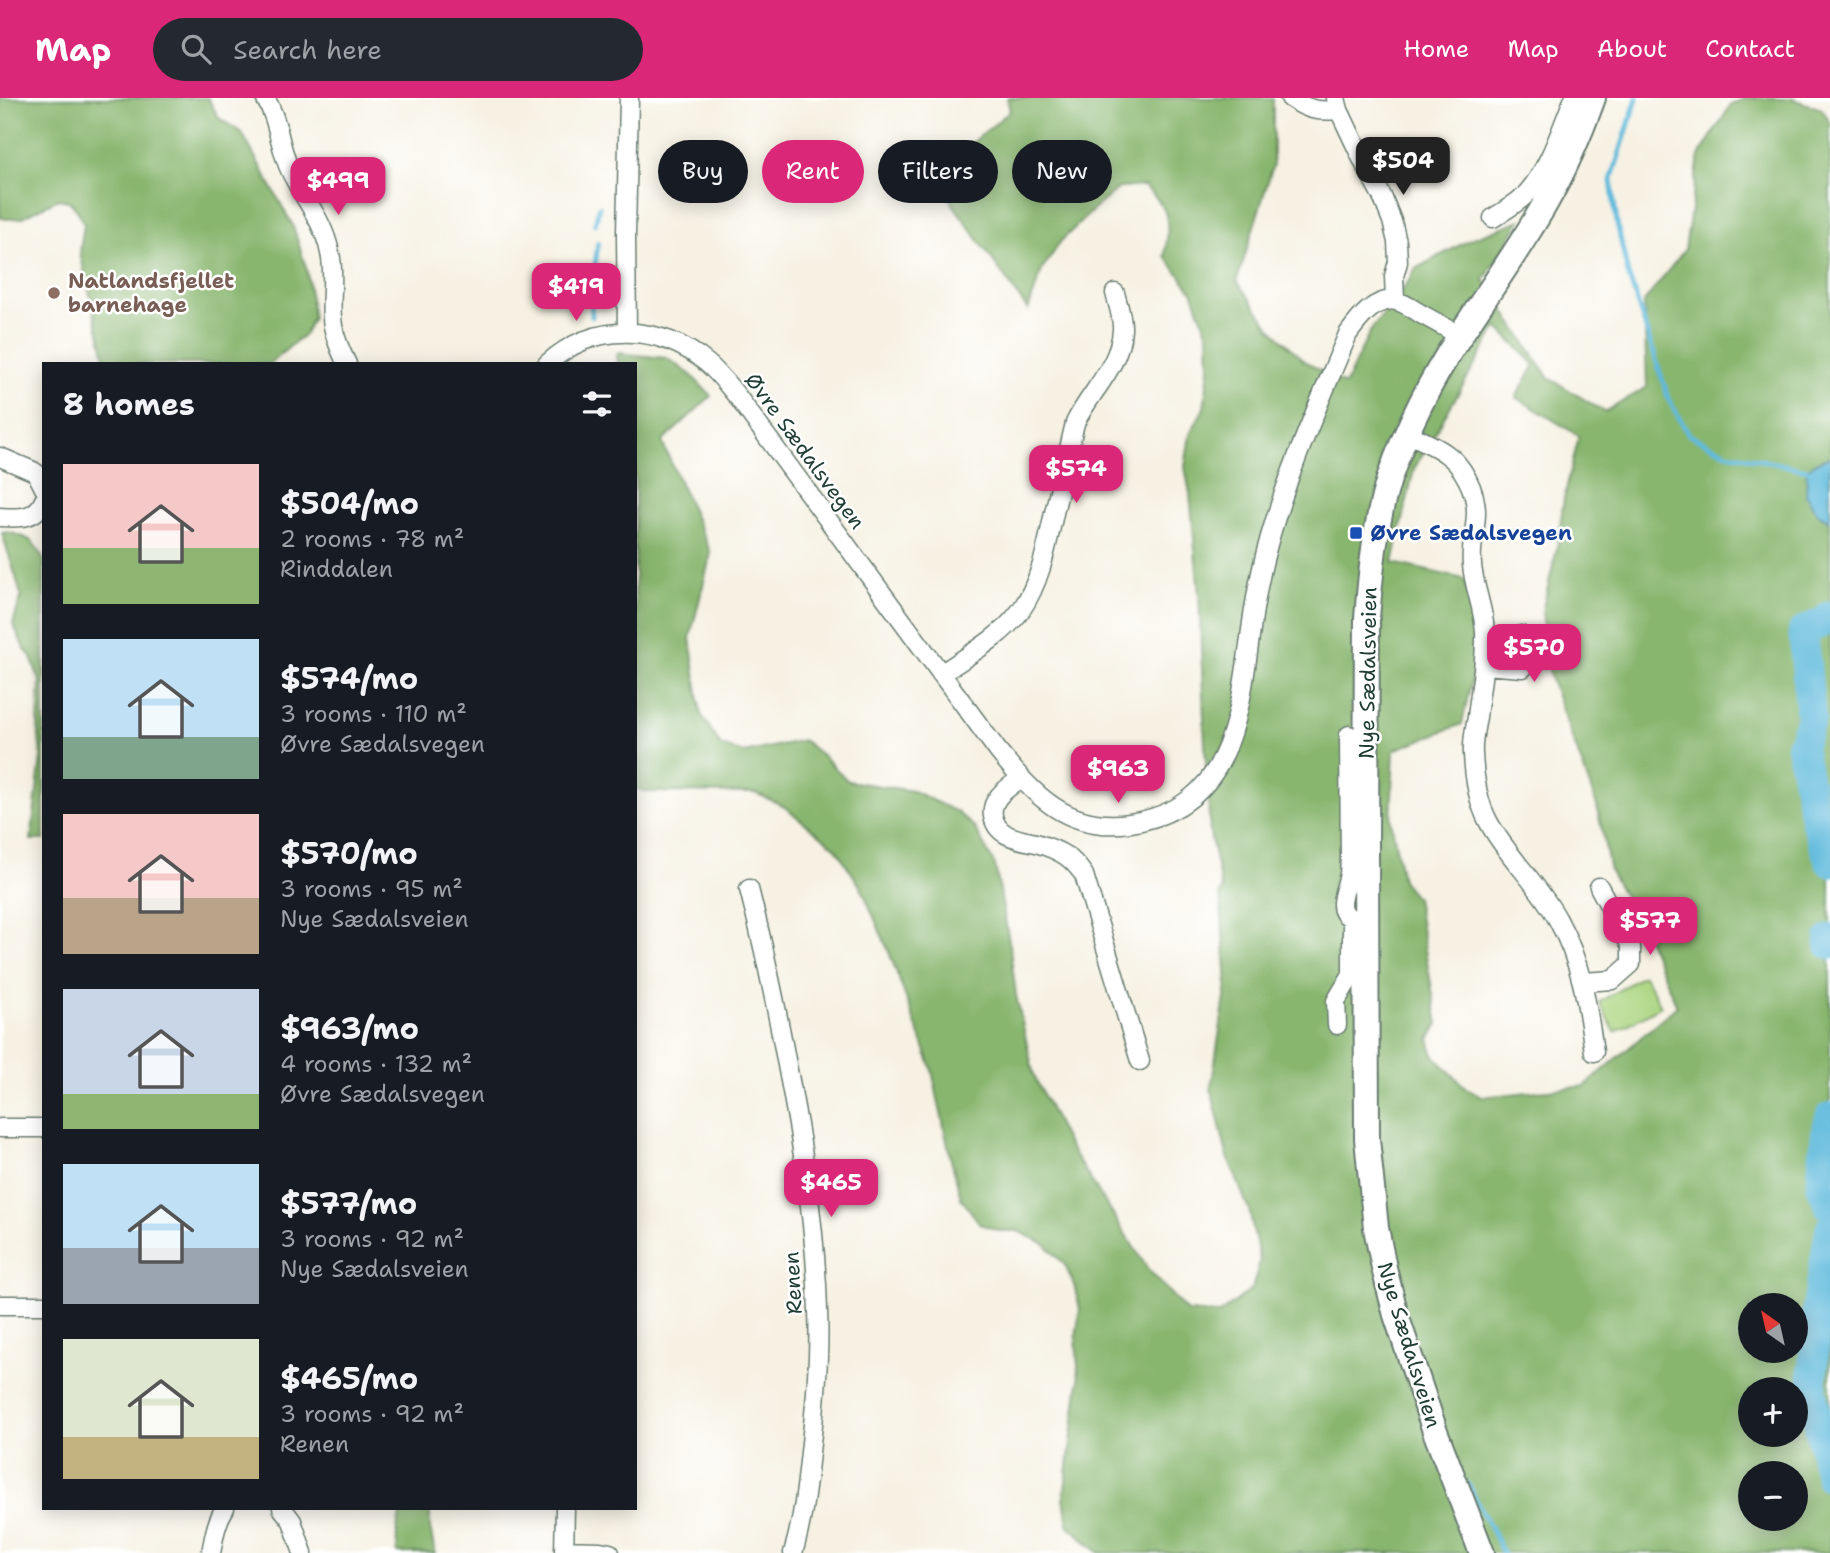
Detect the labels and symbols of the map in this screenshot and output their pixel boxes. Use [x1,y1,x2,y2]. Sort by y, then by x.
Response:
pin: $504 [1362,138,1444,197]
pin: $499 [297,158,379,217]
pin: $419 [535,264,617,323]
place label: Natlandsfjellet barnehage [68,267,234,319]
marker: Natlandsfjellet barnehage [46,285,62,301]
street label: Øvre Sædalsvegen [739,367,871,535]
pin: $574 [1035,446,1117,505]
place label: Øvre Sædalsvegen [1370,519,1572,547]
marker: Øvre Sædalsvegen [1348,525,1364,541]
street label: Nye Sædalsveien [1353,587,1384,759]
pin: $570 [1493,624,1575,684]
pin: $963 [1077,746,1159,805]
pin: $577 [1609,898,1691,957]
pin: $465 [790,1160,872,1219]
street label: Renen [777,1251,809,1315]
street label: Nye Sædalsveien [1370,1259,1448,1432]
north arrow [1738,1293,1808,1363]

